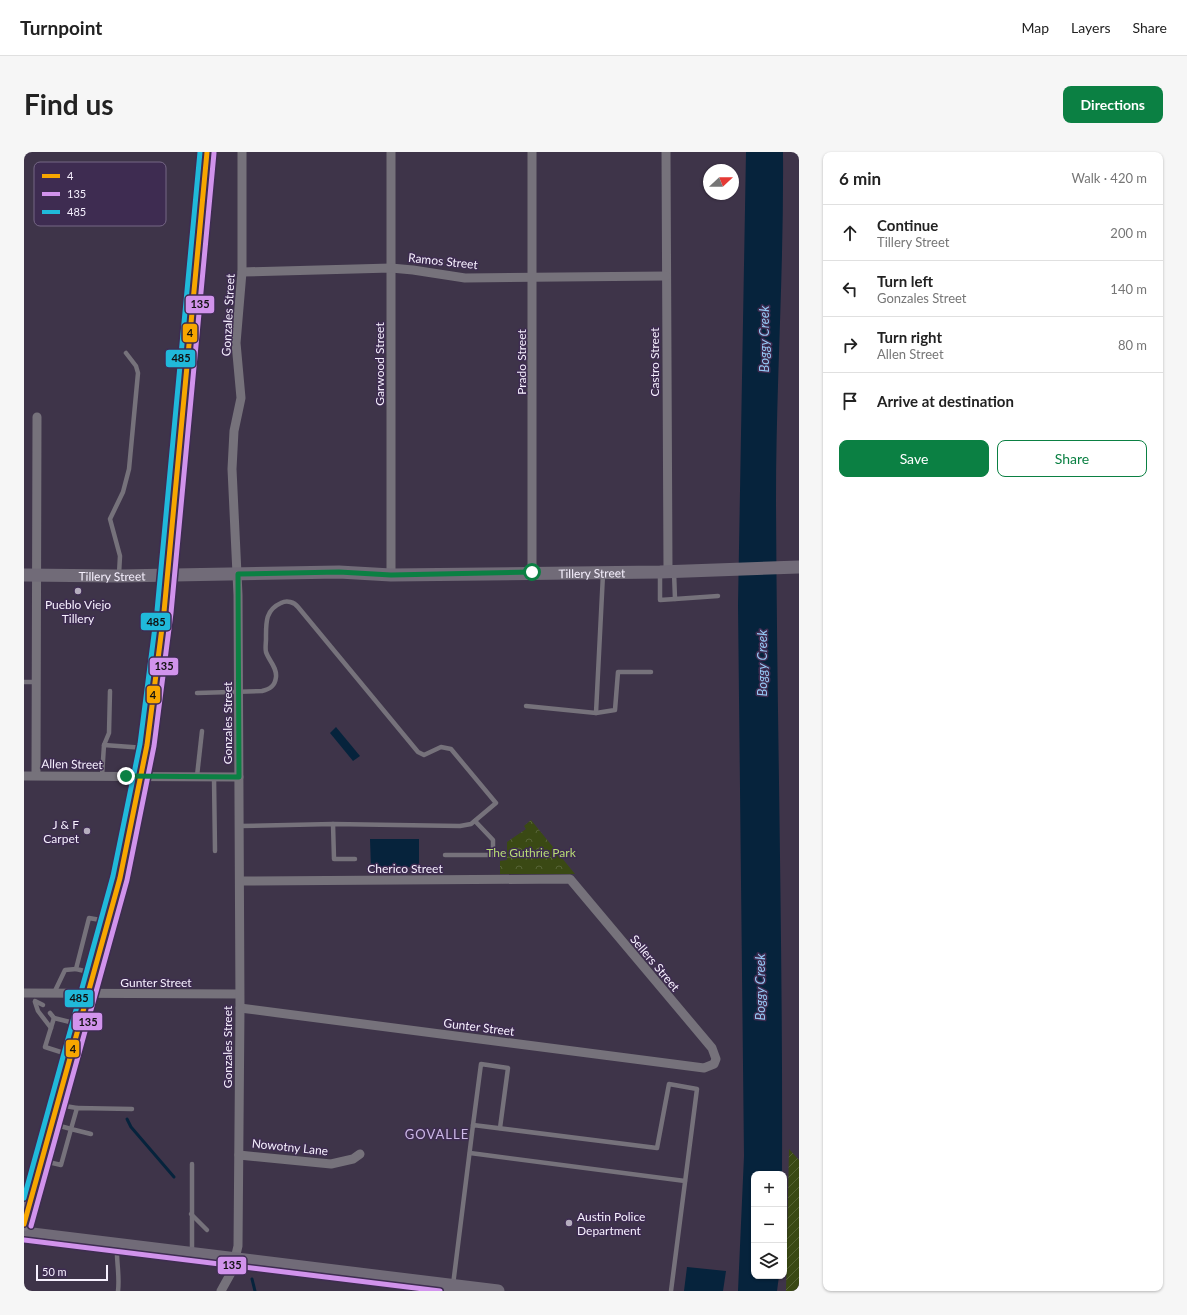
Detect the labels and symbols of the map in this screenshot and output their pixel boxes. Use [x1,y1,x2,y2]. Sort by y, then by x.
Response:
legend [34,162,166,226]
north arrow [703,164,739,200]
text: 4 [67,169,74,182]
text: 135 [67,187,86,200]
text: 485 [67,205,86,218]
street label: Ramos Street [407,250,479,272]
street label: Gonzales Street [218,273,238,357]
line badge: 135 [185,295,215,314]
text: 135 [190,297,210,310]
water label: Boggy Creek [756,305,772,372]
street label: Garwood Street [372,322,387,406]
line badge: 4 [182,323,198,343]
text: 4 [187,326,194,339]
street label: Castro Street [647,327,662,397]
street label: Prado Street [514,329,529,395]
line badge: 485 [165,349,196,368]
text: 485 [171,351,191,364]
route start [523,563,541,581]
street label: Tillery Street [558,565,626,581]
street label: Tillery Street [78,568,146,584]
marker: Pueblo Viejo Tillery [73,586,83,596]
place label: Pueblo Viejo Tillery [45,597,111,626]
line badge: 485 [140,612,171,631]
text: 485 [146,615,166,628]
water label: Boggy Creek [754,629,770,696]
line badge: 135 [149,657,179,676]
text: 135 [154,659,174,672]
street label: Gonzales Street [220,681,235,764]
line badge: 4 [146,685,161,704]
text: 4 [150,688,157,701]
street label: Allen Street [41,756,104,772]
route end [117,767,135,785]
place label: J & F Carpet [43,817,80,846]
marker: J & F Carpet [82,826,92,836]
park label: The Guthrie Park [486,845,577,860]
street label: Cherico Street [367,861,443,876]
street label: Sellers Street [627,932,683,995]
water label: Boggy Creek [752,953,768,1020]
street label: Gunter Street [120,975,192,990]
line badge: 485 [64,989,94,1008]
text: 485 [69,991,89,1004]
street label: Gonzales Street [220,1005,235,1088]
line badge: 135 [72,1012,103,1031]
text: 135 [78,1015,98,1028]
street label: Gunter Street [443,1015,516,1039]
line badge: 4 [65,1039,80,1058]
text: 4 [70,1042,77,1055]
district label: GOVALLE [405,1126,469,1142]
street label: Nowotny Lane [251,1136,329,1158]
place label: Austin Police Department [577,1209,645,1238]
marker: Austin Police Department [564,1218,574,1228]
line badge: 135 [217,1256,247,1275]
text: 135 [222,1258,242,1271]
scale bar [36,1263,108,1282]

